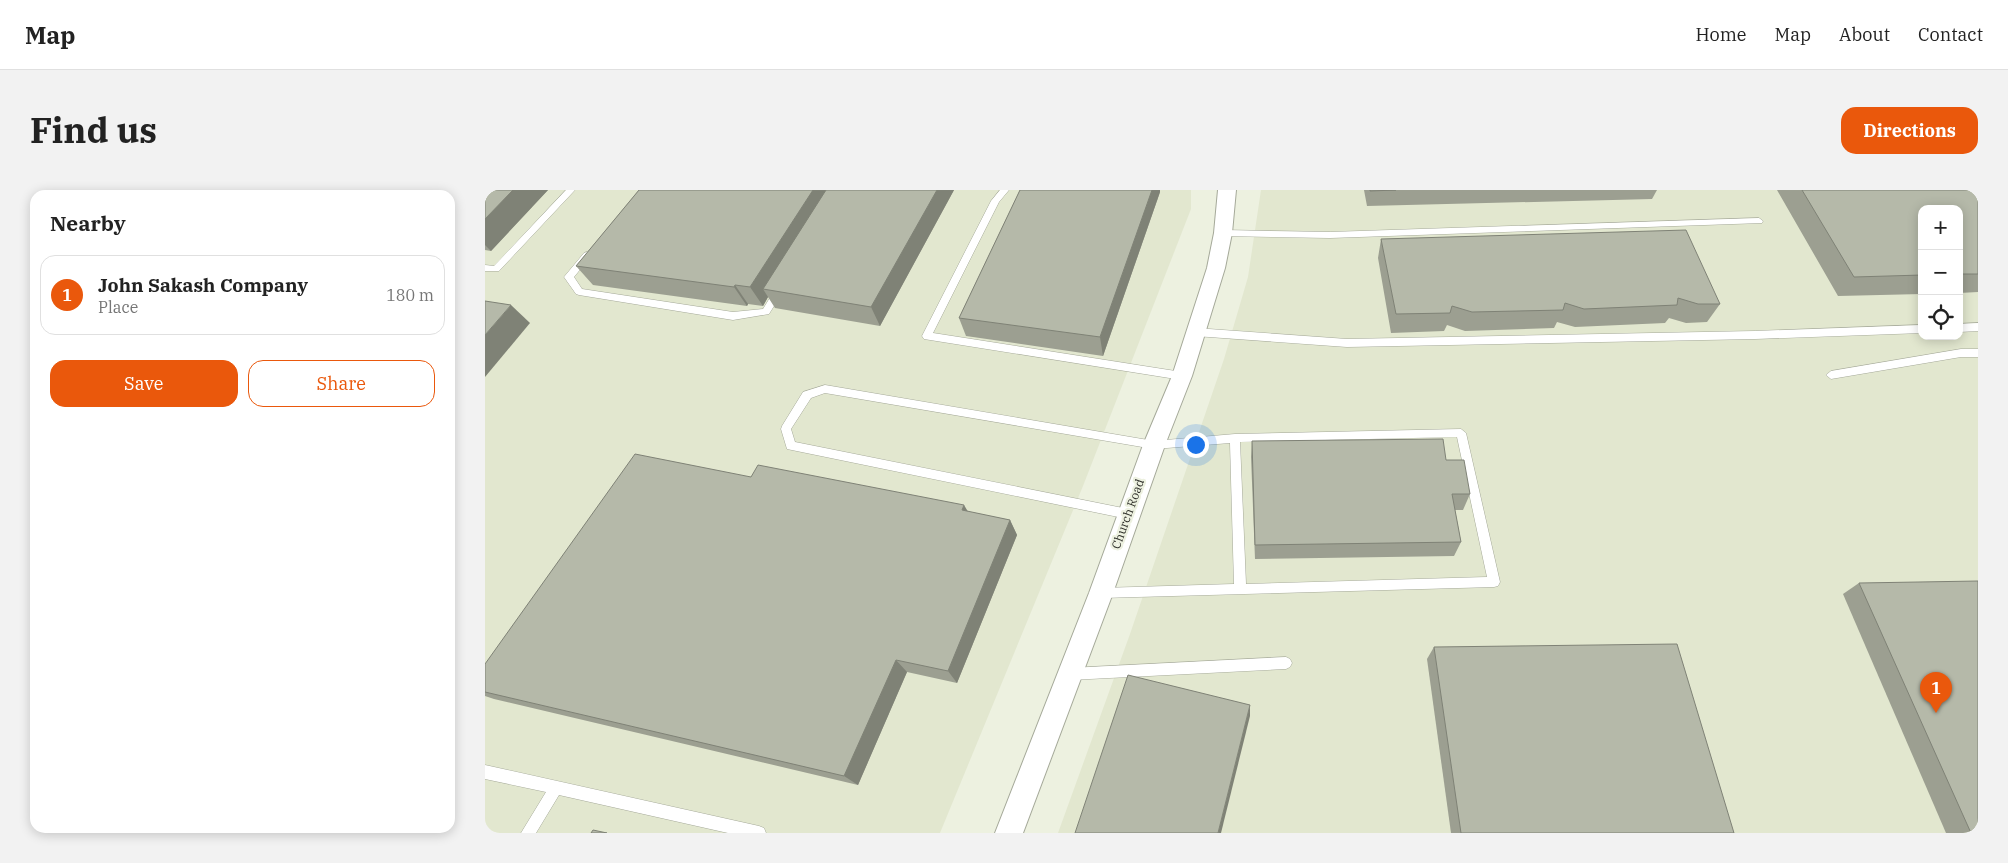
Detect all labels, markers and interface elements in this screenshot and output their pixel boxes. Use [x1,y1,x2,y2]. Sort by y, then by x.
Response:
text: Map [25,19,75,51]
text: Home [1695,23,1747,46]
text: Map [1775,23,1811,46]
text: About [1839,23,1890,46]
text: Contact [1918,23,1983,46]
text: Find us [30,107,157,153]
button: Directions [1841,107,1978,154]
map controls [1918,205,1963,340]
button: + [1918,205,1963,250]
text: Nearby [50,209,126,237]
button: − [1918,250,1963,295]
text: John Sakash Company [98,273,308,297]
text: 1 [62,285,72,305]
text: 180 m [386,285,434,305]
button: locate [1918,295,1963,340]
text: Place [98,297,138,317]
button: Save [50,360,238,407]
button: Share [248,360,435,407]
your location [1183,432,1209,458]
street label: Church Road [1108,477,1147,551]
pin: 1 [1920,672,1952,713]

